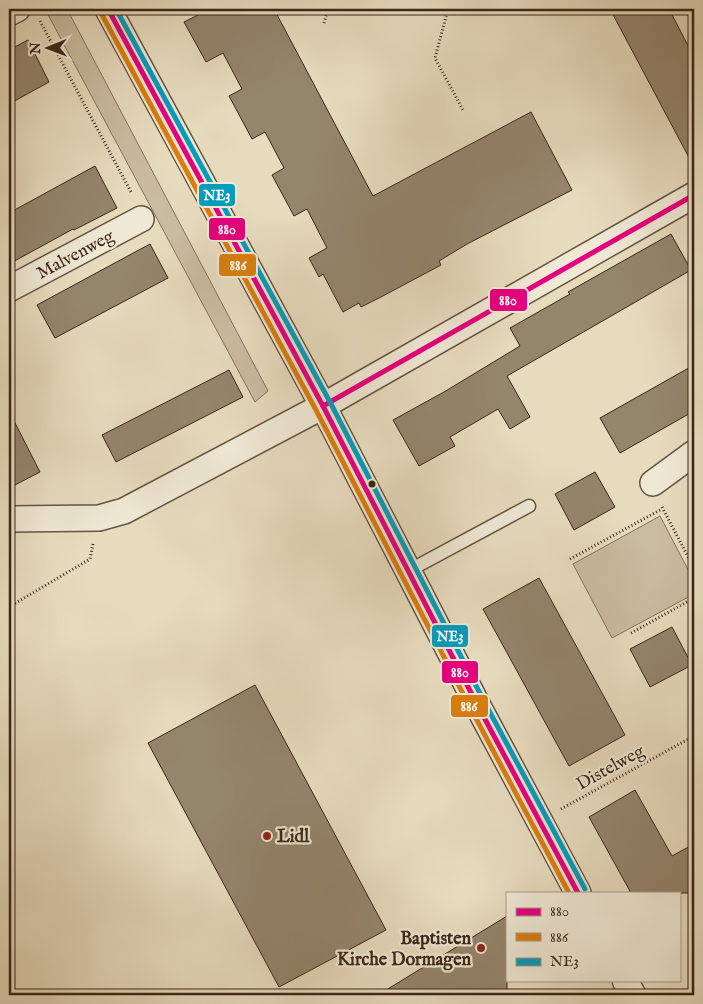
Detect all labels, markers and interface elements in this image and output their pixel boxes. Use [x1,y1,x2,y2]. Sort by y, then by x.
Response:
north arrow [22,22,72,72]
text: N [27,42,45,55]
line badge: NE3 [198,183,236,207]
text: NE3 [202,187,231,205]
line badge: 880 [208,217,246,241]
text: 880 [218,221,236,239]
street label: Malvenweg [33,225,119,285]
line badge: 886 [218,253,257,277]
text: 886 [230,257,248,275]
line badge: 880 [489,288,528,312]
text: 880 [499,292,517,310]
unlabelled marker [367,479,377,489]
line badge: NE3 [431,624,469,648]
text: NE3 [435,628,464,646]
line badge: 880 [441,660,479,684]
text: 880 [451,664,469,682]
line badge: 886 [450,694,489,718]
text: 886 [461,698,479,716]
street label: Distelweg [573,740,649,796]
place label: Lidl [277,826,310,849]
marker: Lidl [261,830,273,842]
legend [506,892,680,982]
text: 880 [550,902,569,921]
place label: Baptisten Kirche Dormagen [337,928,471,972]
text: 886 [550,928,569,947]
marker: Baptisten Kirche Dormagen [475,942,487,954]
text: NE3 [550,952,579,971]

